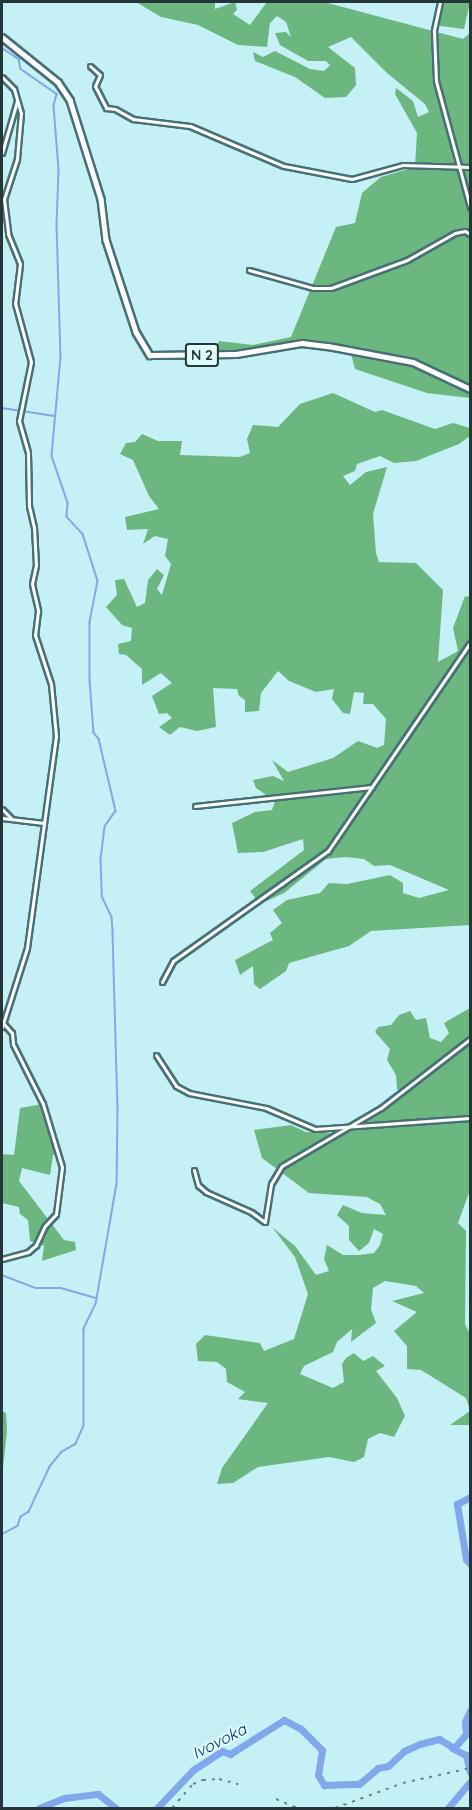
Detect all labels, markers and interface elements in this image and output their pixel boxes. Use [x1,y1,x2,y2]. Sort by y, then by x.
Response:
road number: N 2 [184,344,220,366]
water label: Ivovoka [189,1719,249,1763]

